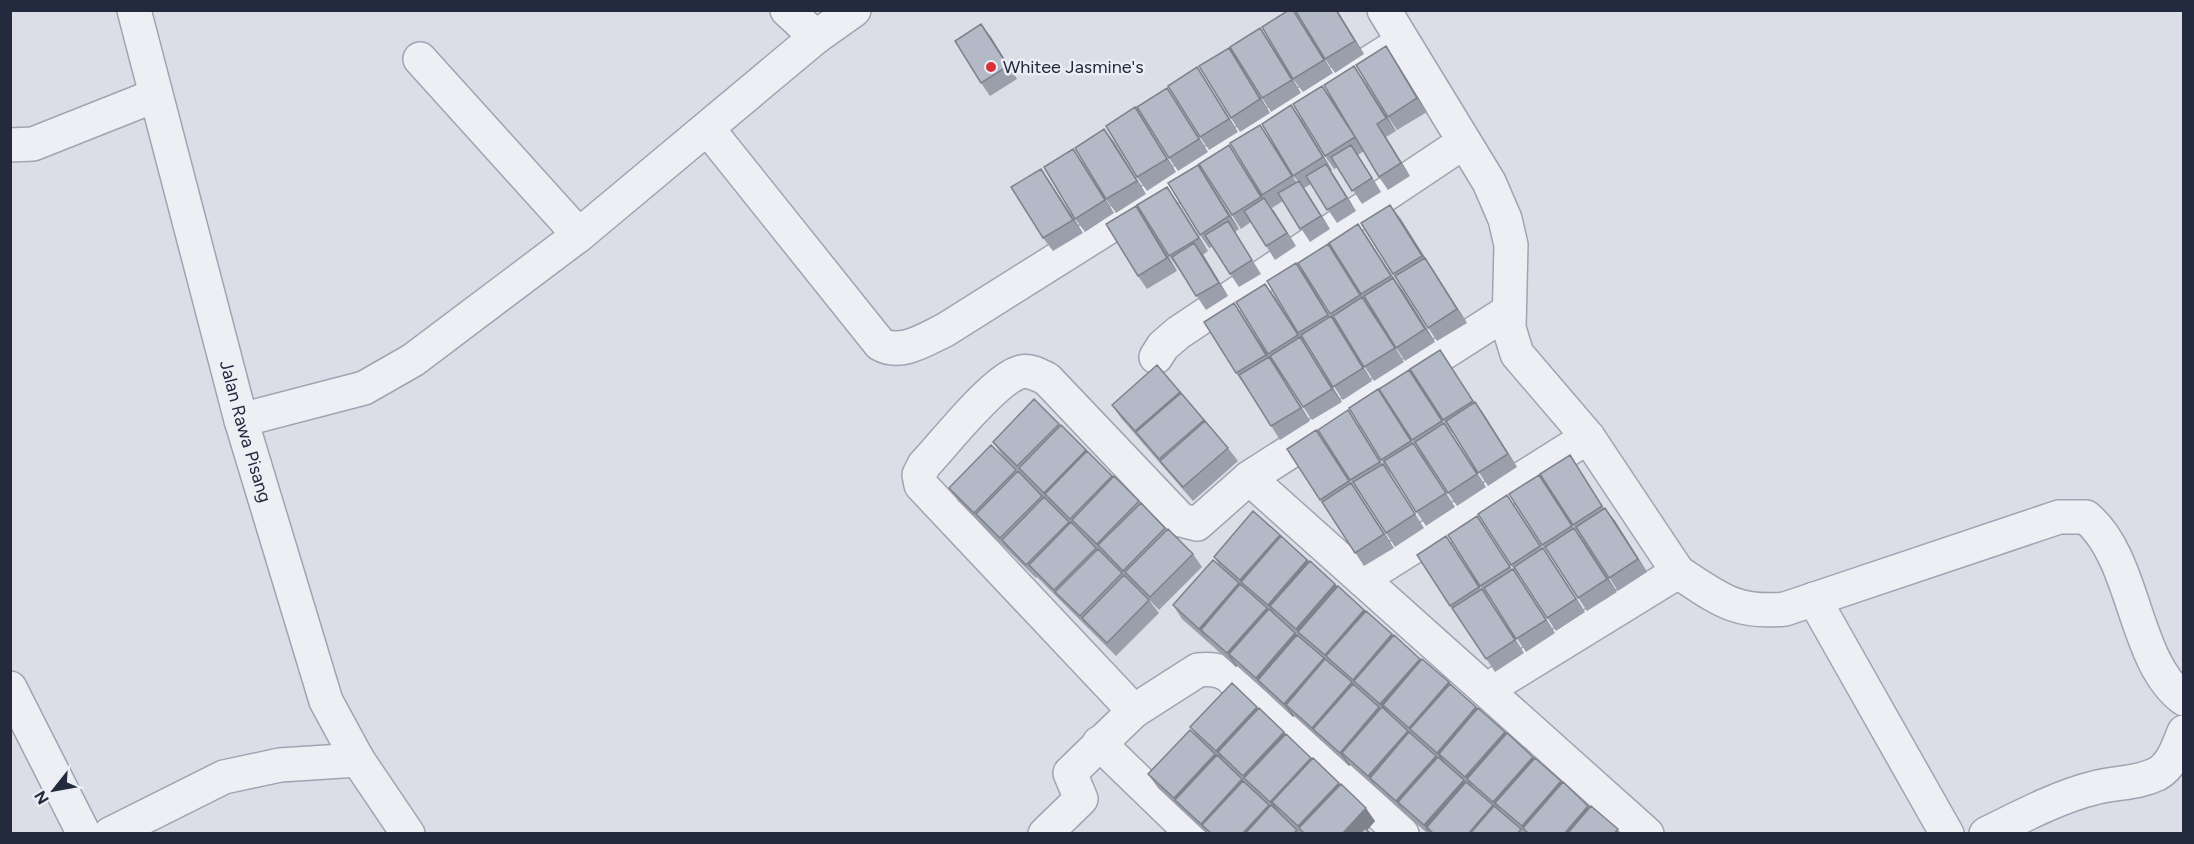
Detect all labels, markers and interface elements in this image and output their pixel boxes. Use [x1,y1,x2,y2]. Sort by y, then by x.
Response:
place label: Whitee Jasmine's [1003,56,1144,78]
marker: Whitee Jasmine's [984,60,998,74]
street label: Jalan Rawa Pisang [215,358,276,505]
north arrow [24,760,84,820]
text: N [30,787,53,808]

